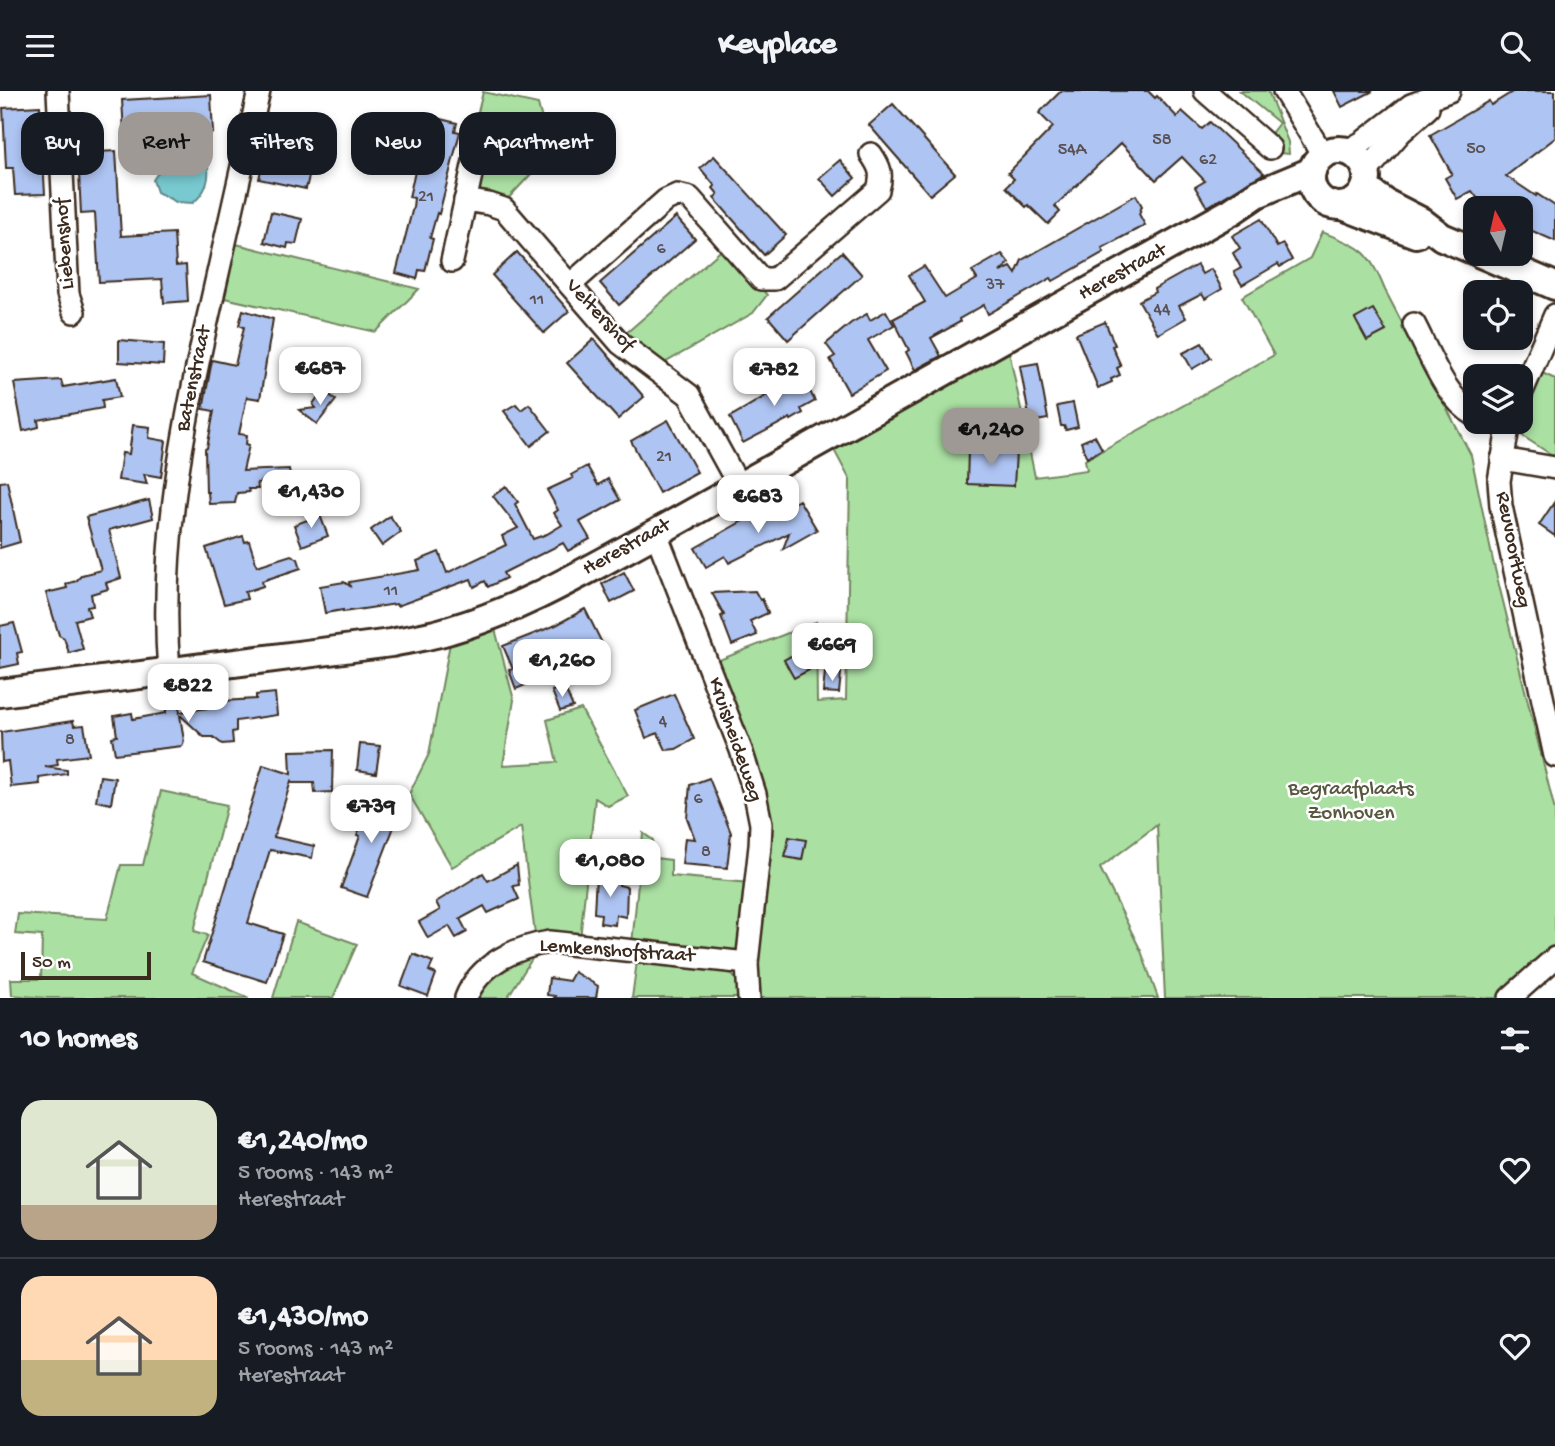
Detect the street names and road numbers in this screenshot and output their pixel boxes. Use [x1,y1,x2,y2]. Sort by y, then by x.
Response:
street label: Liebenshof [50,196,82,290]
street label: Herestraat [1075,237,1173,307]
street label: Veltershof [558,274,640,359]
street label: Batenstraat [171,322,219,435]
street label: Reuvoortweg [1488,490,1536,610]
street label: Herestraat [579,512,677,582]
street label: Kruisheideweg [701,674,767,806]
street label: Lemkenshofstraat [539,934,698,970]

